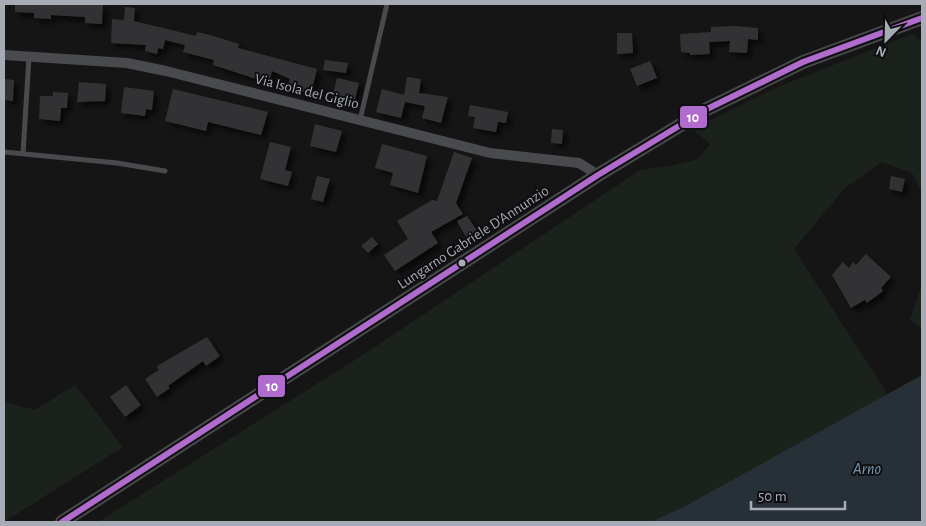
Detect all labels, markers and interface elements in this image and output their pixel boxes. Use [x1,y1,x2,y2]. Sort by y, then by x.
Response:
north arrow [861,15,911,65]
text: N [874,43,889,59]
street label: Via Isola del Giglio [253,71,360,112]
line badge: 10 [679,105,708,129]
text: 10 [687,111,699,125]
street label: Lungarno Gabriele D'Annunzio [395,183,552,292]
unlabelled marker [457,258,467,268]
line badge: 10 [257,374,286,398]
text: 10 [266,380,278,394]
water label: Arno [852,461,881,477]
scale bar [751,478,845,510]
text: 50 m [758,489,787,504]

